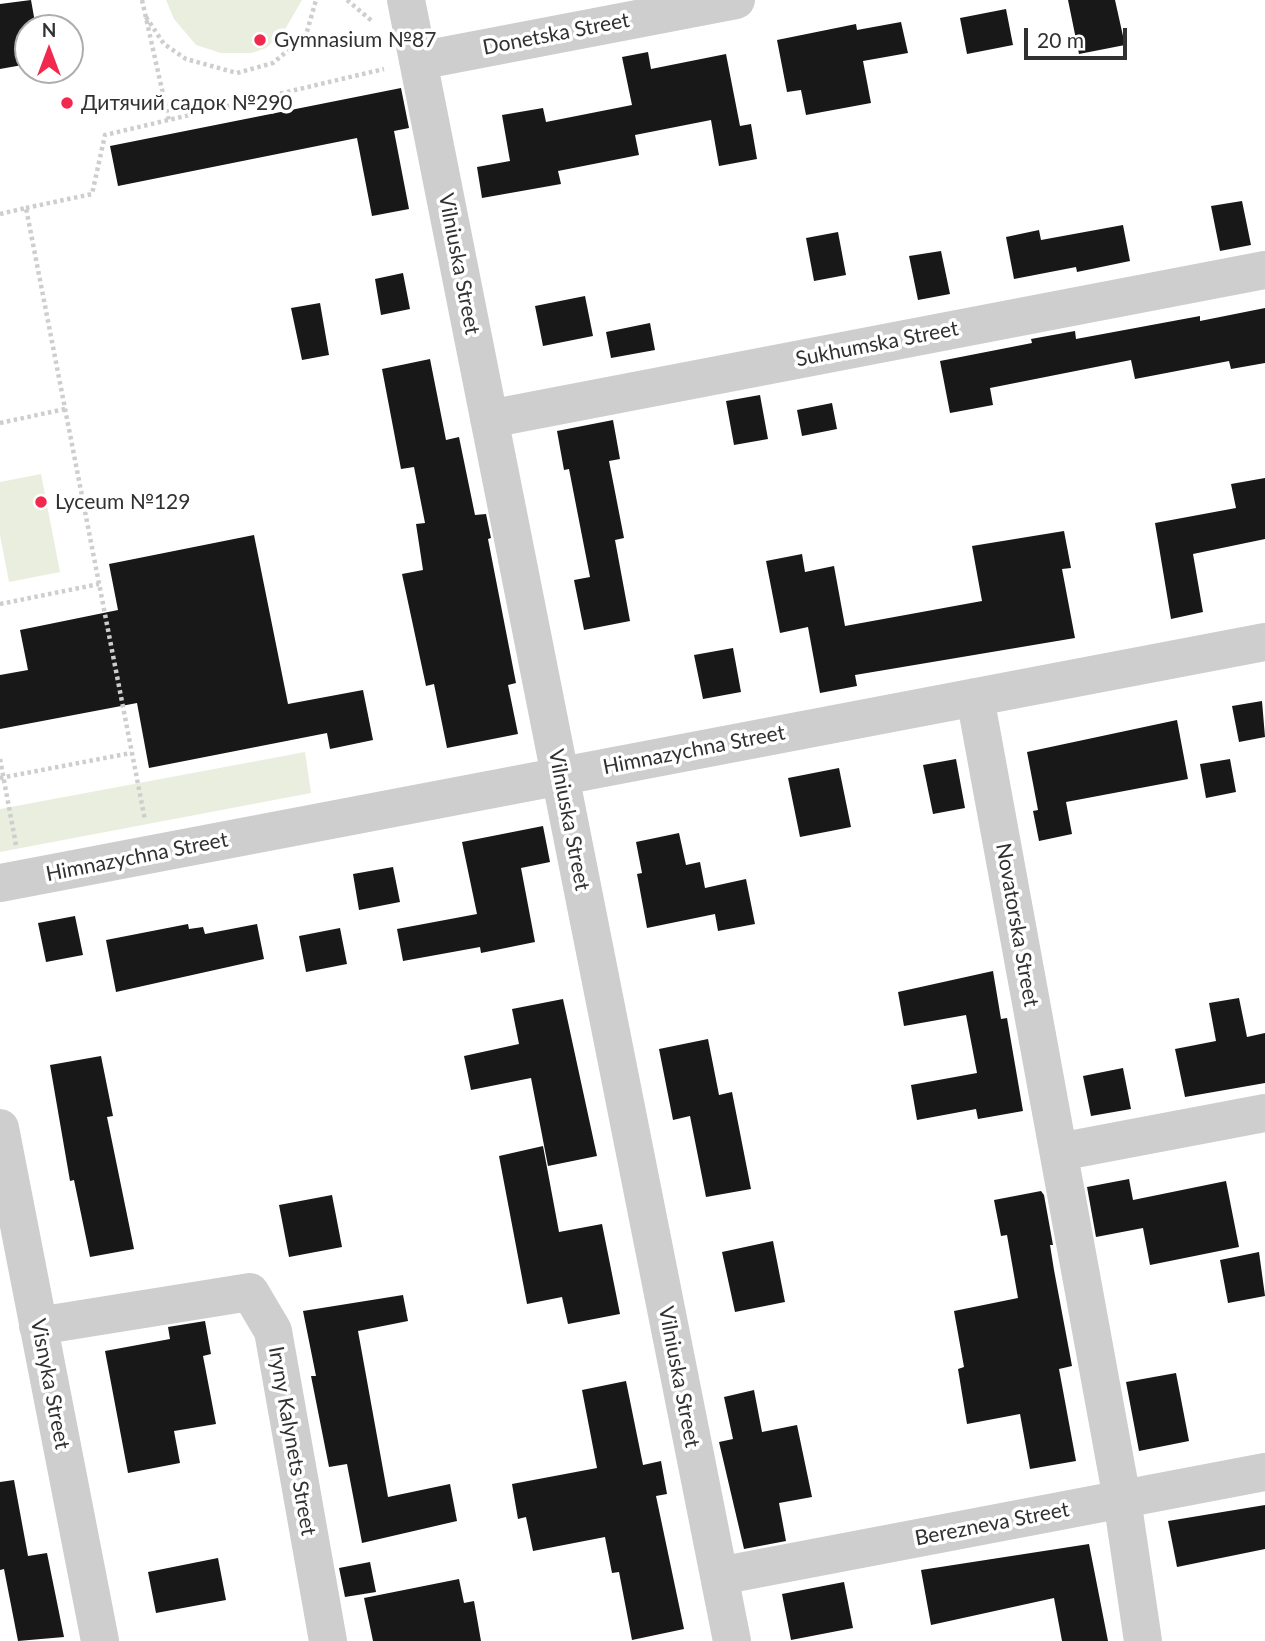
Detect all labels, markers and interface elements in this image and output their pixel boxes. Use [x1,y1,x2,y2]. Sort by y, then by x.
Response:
street label: Donetska Street [481,7,631,61]
north arrow [14,14,84,84]
scale bar [1027,14,1130,58]
text: N [42,18,56,41]
place label: Gymnasium №87 [274,27,436,53]
text: 20 m [1037,27,1084,52]
marker: Gymnasium №87 [252,32,268,48]
place label: Дитячий садок №290 [81,90,293,116]
marker: Дитячий садок №290 [59,95,75,111]
street label: Vilniuska Street [433,191,485,337]
street label: Sukhumska Street [794,316,960,372]
place label: Lyceum №129 [55,489,190,515]
marker: Lyceum №129 [33,494,49,510]
street label: Himnazychna Street [601,720,787,780]
street label: Vilniuska Street [543,747,595,893]
street label: Himnazychna Street [44,827,230,887]
street label: Novatorska Street [990,841,1044,1009]
street label: Vilniuska Street [653,1304,705,1450]
street label: Visnyka Street [25,1317,75,1451]
street label: Iryny Kalynets Street [263,1344,321,1538]
street label: Berezneva Street [913,1497,1071,1551]

